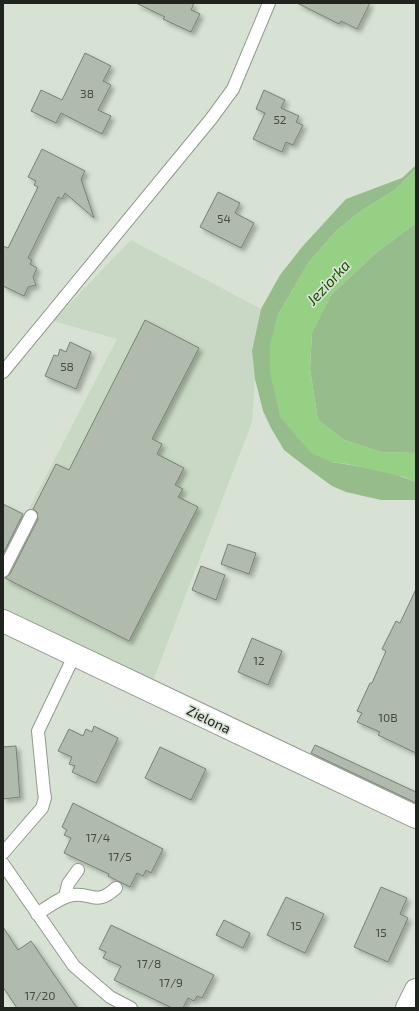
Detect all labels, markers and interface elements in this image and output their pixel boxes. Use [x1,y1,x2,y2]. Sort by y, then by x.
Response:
house number: 38 [80,86,94,100]
house number: 52 [273,112,287,126]
house number: 54 [217,211,231,225]
water label: Jeziorka [302,256,353,309]
house number: 58 [60,359,74,373]
house number: 12 [253,653,265,667]
street label: Zielona [184,701,234,737]
house number: 10B [378,710,398,724]
house number: 17/4 [86,830,110,844]
house number: 17/5 [108,849,132,863]
house number: 15 [290,918,302,932]
house number: 15 [375,925,387,939]
house number: 17/8 [137,956,161,970]
house number: 17/9 [159,975,183,989]
house number: 17/20 [24,988,56,1002]

